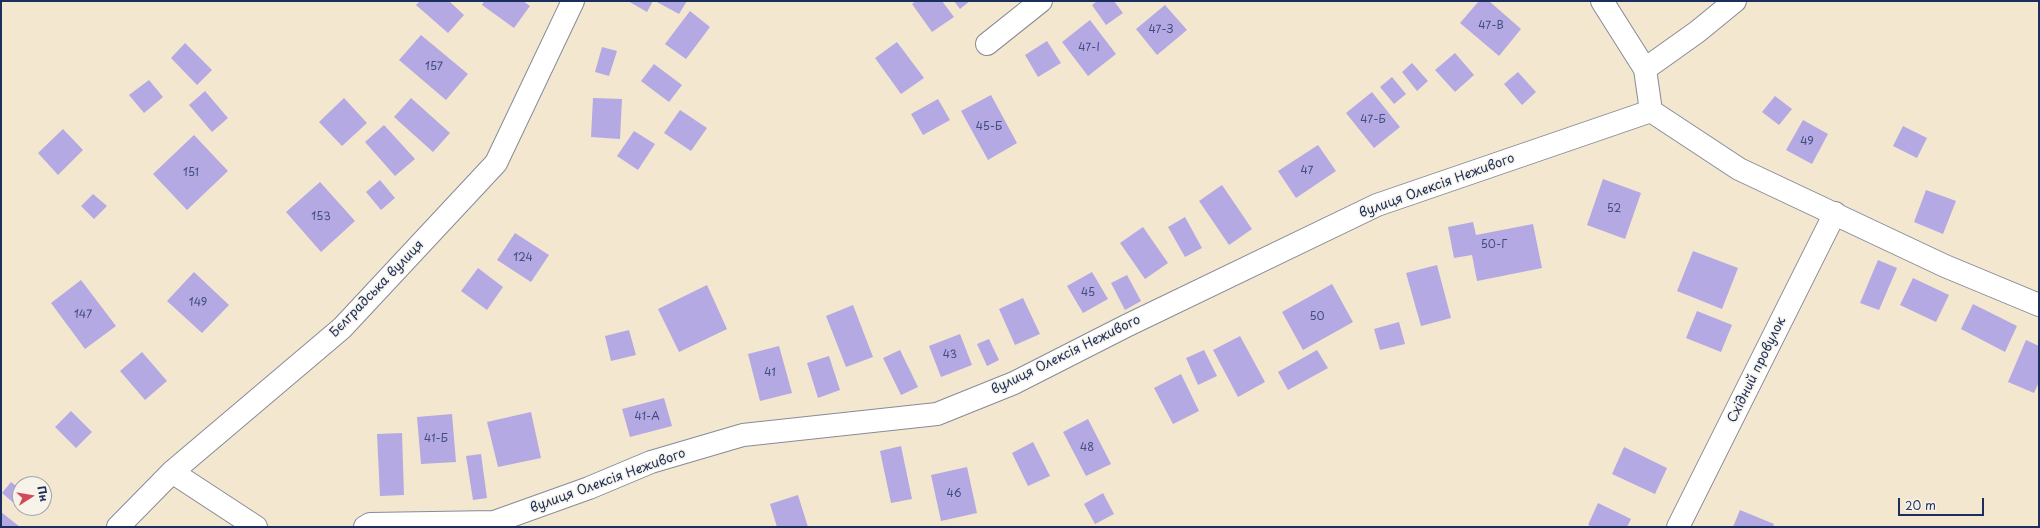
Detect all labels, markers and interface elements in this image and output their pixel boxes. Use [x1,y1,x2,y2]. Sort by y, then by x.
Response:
house number: 47-В [1478,19,1504,33]
house number: 47-З [1148,23,1174,37]
house number: 47-І [1078,41,1100,55]
house number: 157 [425,60,443,74]
house number: 47-Б [1360,113,1386,127]
house number: 45-Б [976,120,1002,134]
house number: 49 [1800,135,1814,149]
street label: вулиця Олексія Неживого [1357,151,1517,221]
house number: 47 [1301,164,1313,178]
house number: 151 [183,166,199,180]
house number: 52 [1607,202,1621,216]
house number: 153 [311,210,331,224]
street label: Бєлградська вулиця [327,237,427,341]
house number: 50-Г [1481,238,1507,252]
house number: 124 [513,251,533,265]
house number: 45 [1081,286,1095,300]
house number: 149 [189,296,207,310]
house number: 147 [74,308,92,322]
house number: 50 [1309,310,1325,324]
street label: вулиця Олексія Неживого [989,312,1143,398]
street label: Східний провулок [1725,315,1789,425]
house number: 43 [943,348,957,362]
house number: 41 [764,366,776,380]
house number: 41-А [634,410,660,424]
house number: 41-Б [424,432,448,446]
house number: 48 [1080,441,1094,455]
street label: вулиця Олексія Неживого [528,446,688,516]
north arrow [12,476,52,516]
text: Пн [33,484,53,503]
house number: 46 [947,487,961,501]
scale bar [1900,490,1986,516]
text: 20 m [1905,496,1936,514]

